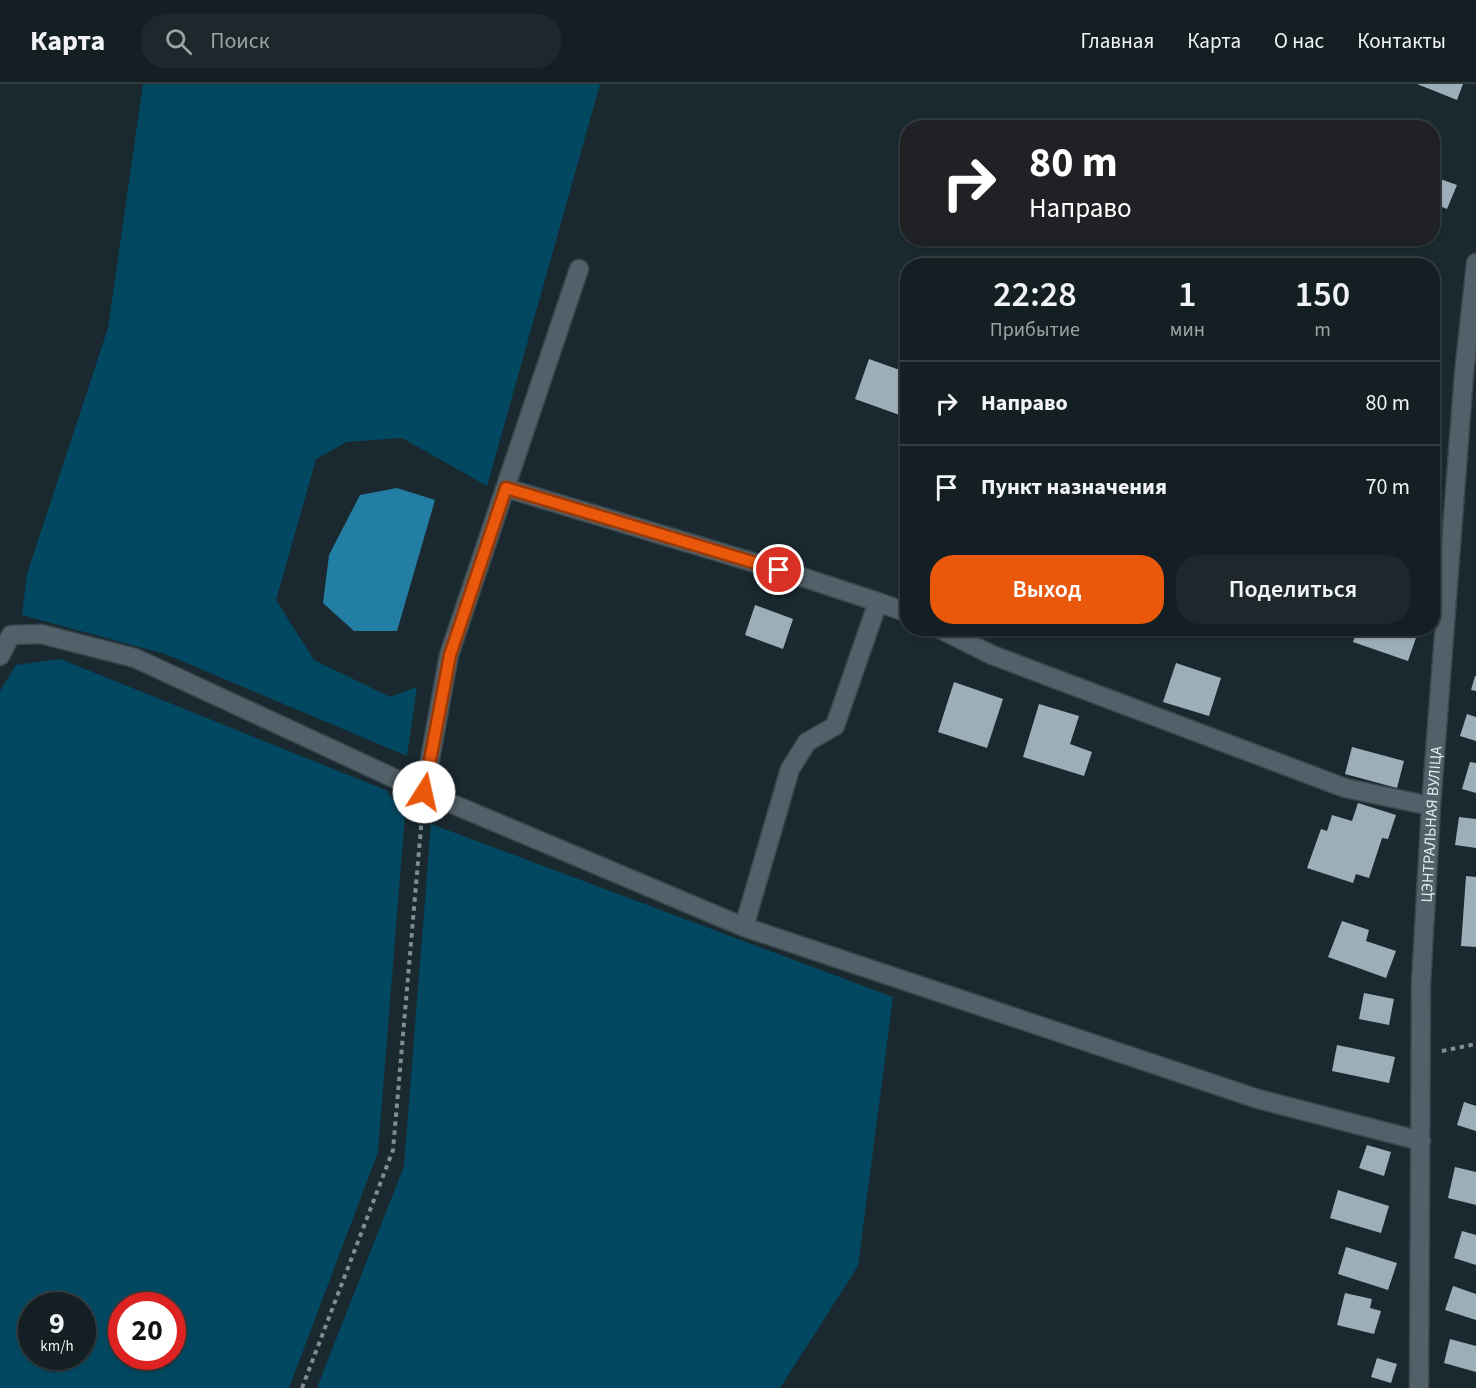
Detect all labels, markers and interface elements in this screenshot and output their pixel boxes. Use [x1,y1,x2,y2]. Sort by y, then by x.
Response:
search box [141,14,561,68]
text: Карта [30,21,105,61]
icon: search [162,25,195,58]
text: Поиск [210,25,270,57]
text: Главная [1081,26,1154,56]
text: Карта [1187,26,1241,56]
text: О нас [1274,26,1324,56]
text: Контакты [1357,26,1446,56]
text: 80 m [1029,133,1118,193]
icon: right [930,144,1008,222]
text: Направо [1029,189,1132,228]
text: 22:28 [993,269,1077,320]
text: 1 [1178,269,1197,320]
text: 150 [1295,269,1350,320]
text: Прибытие [990,316,1080,344]
text: мин [1170,316,1205,344]
text: m [1314,316,1331,344]
icon: right [930,387,963,420]
text: Направо [981,387,1068,419]
text: 80 m [1365,387,1410,419]
icon: arrive [930,471,963,504]
text: Пункт назначения [981,471,1167,503]
text: 70 m [1365,471,1410,503]
pin [753,544,804,595]
icon: arrive [762,553,795,586]
button: Выход [930,555,1164,624]
button: Поделиться [1176,555,1410,624]
street label: ЦЭНТРАЛЬНАЯ ВУЛІЦА [1416,745,1448,903]
position arrow [392,760,456,824]
speed limit sign: 20 [108,1292,186,1370]
text: 9 [49,1302,65,1345]
text: km/h [40,1336,74,1357]

